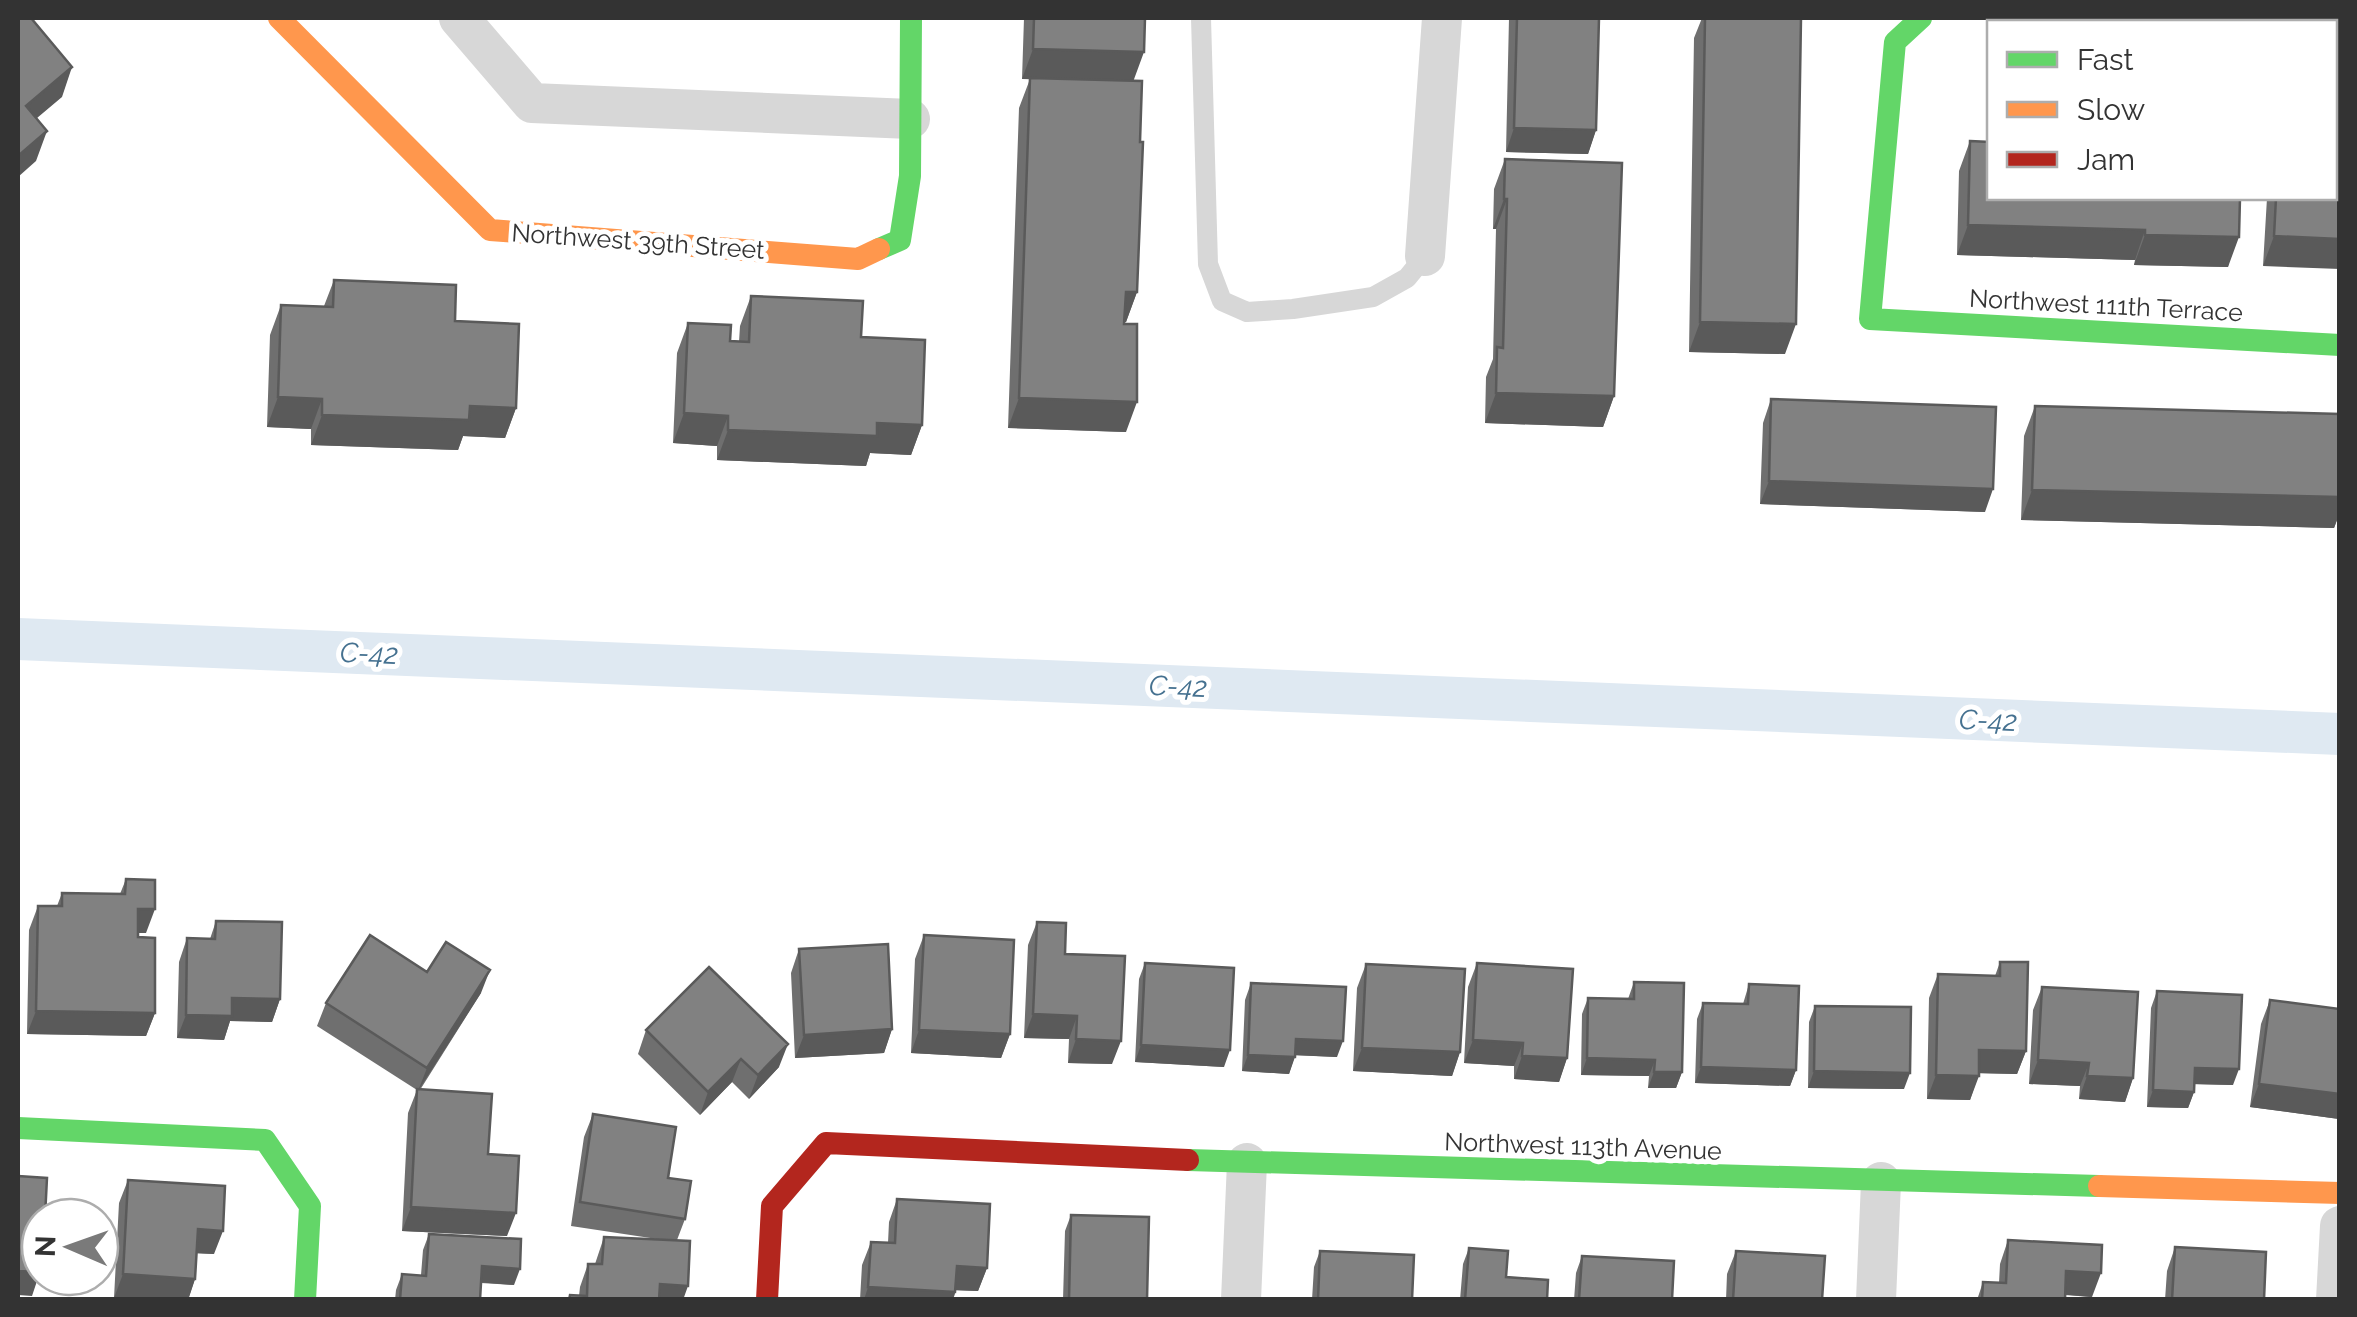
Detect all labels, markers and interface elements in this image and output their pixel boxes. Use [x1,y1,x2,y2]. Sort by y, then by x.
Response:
legend [1987,20,2337,200]
text: Fast [2077,42,2134,77]
text: Slow [2077,92,2145,127]
text: Jam [2077,142,2135,177]
street label: Northwest 39th Street [511,217,766,265]
street label: Northwest 111th Terrace [1968,283,2244,327]
water label: C-42 [339,636,399,671]
water label: C-42 [1148,669,1208,704]
water label: C-42 [1958,703,2018,738]
street label: Northwest 113th Avenue [1444,1126,1722,1166]
north arrow [20,1197,120,1297]
text: N [29,1235,62,1257]

